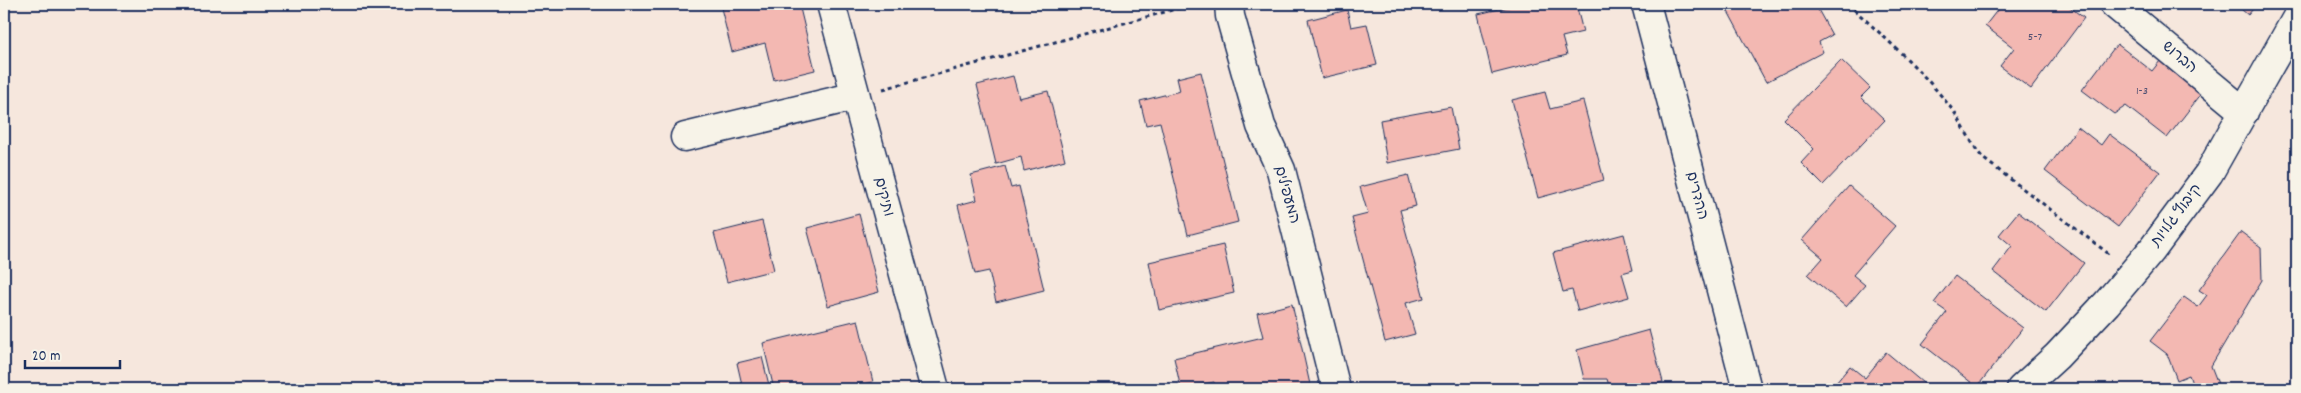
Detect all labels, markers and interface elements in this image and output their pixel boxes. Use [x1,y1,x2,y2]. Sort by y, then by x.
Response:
house number: 5-7 [2028,29,2043,46]
street label: הברוש [2156,37,2202,79]
house number: 1-3 [2136,83,2148,100]
street label: המעפילים [1267,163,1305,227]
street label: ההדרים [1679,169,1713,223]
street label: ותיקים [867,175,899,219]
street label: קיבוץ גלויות [2145,180,2208,253]
scale bar [25,338,120,370]
text: 20 m [32,346,60,368]

